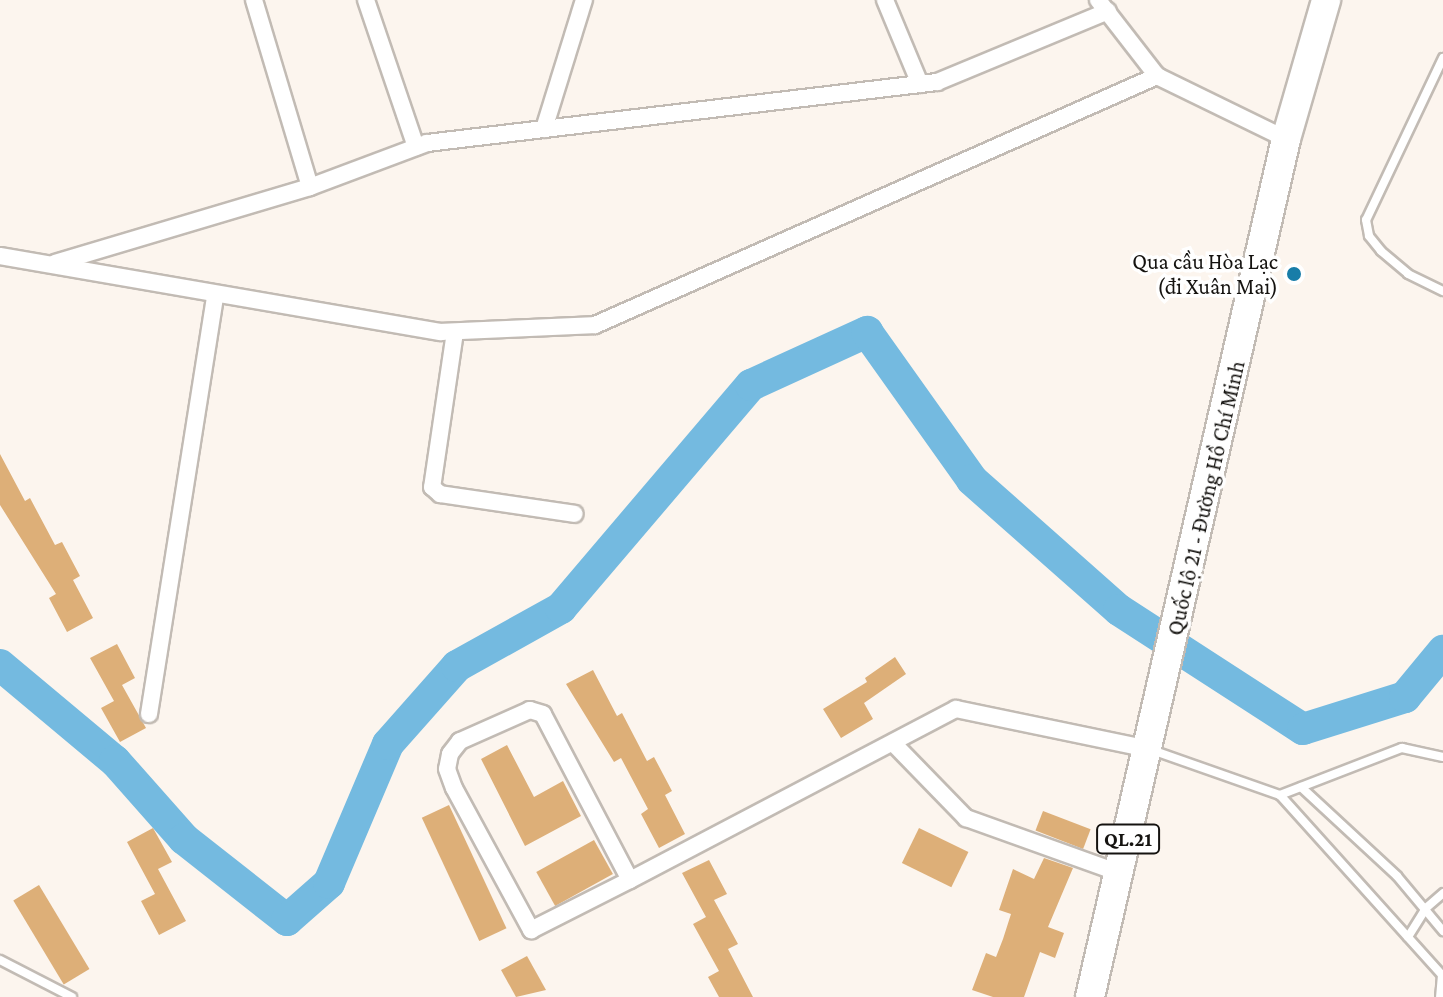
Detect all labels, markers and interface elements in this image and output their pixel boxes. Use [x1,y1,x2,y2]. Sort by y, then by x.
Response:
place label: Qua cầu Hòa Lạc (đi Xuân Mai) [1132,248,1278,300]
marker: Qua cầu Hòa Lạc (đi Xuân Mai) [1285,265,1303,283]
street label: Quốc lộ 21 - Đường Hồ Chí Minh [1162,358,1250,638]
road number: QL.21 [1096,823,1160,855]

